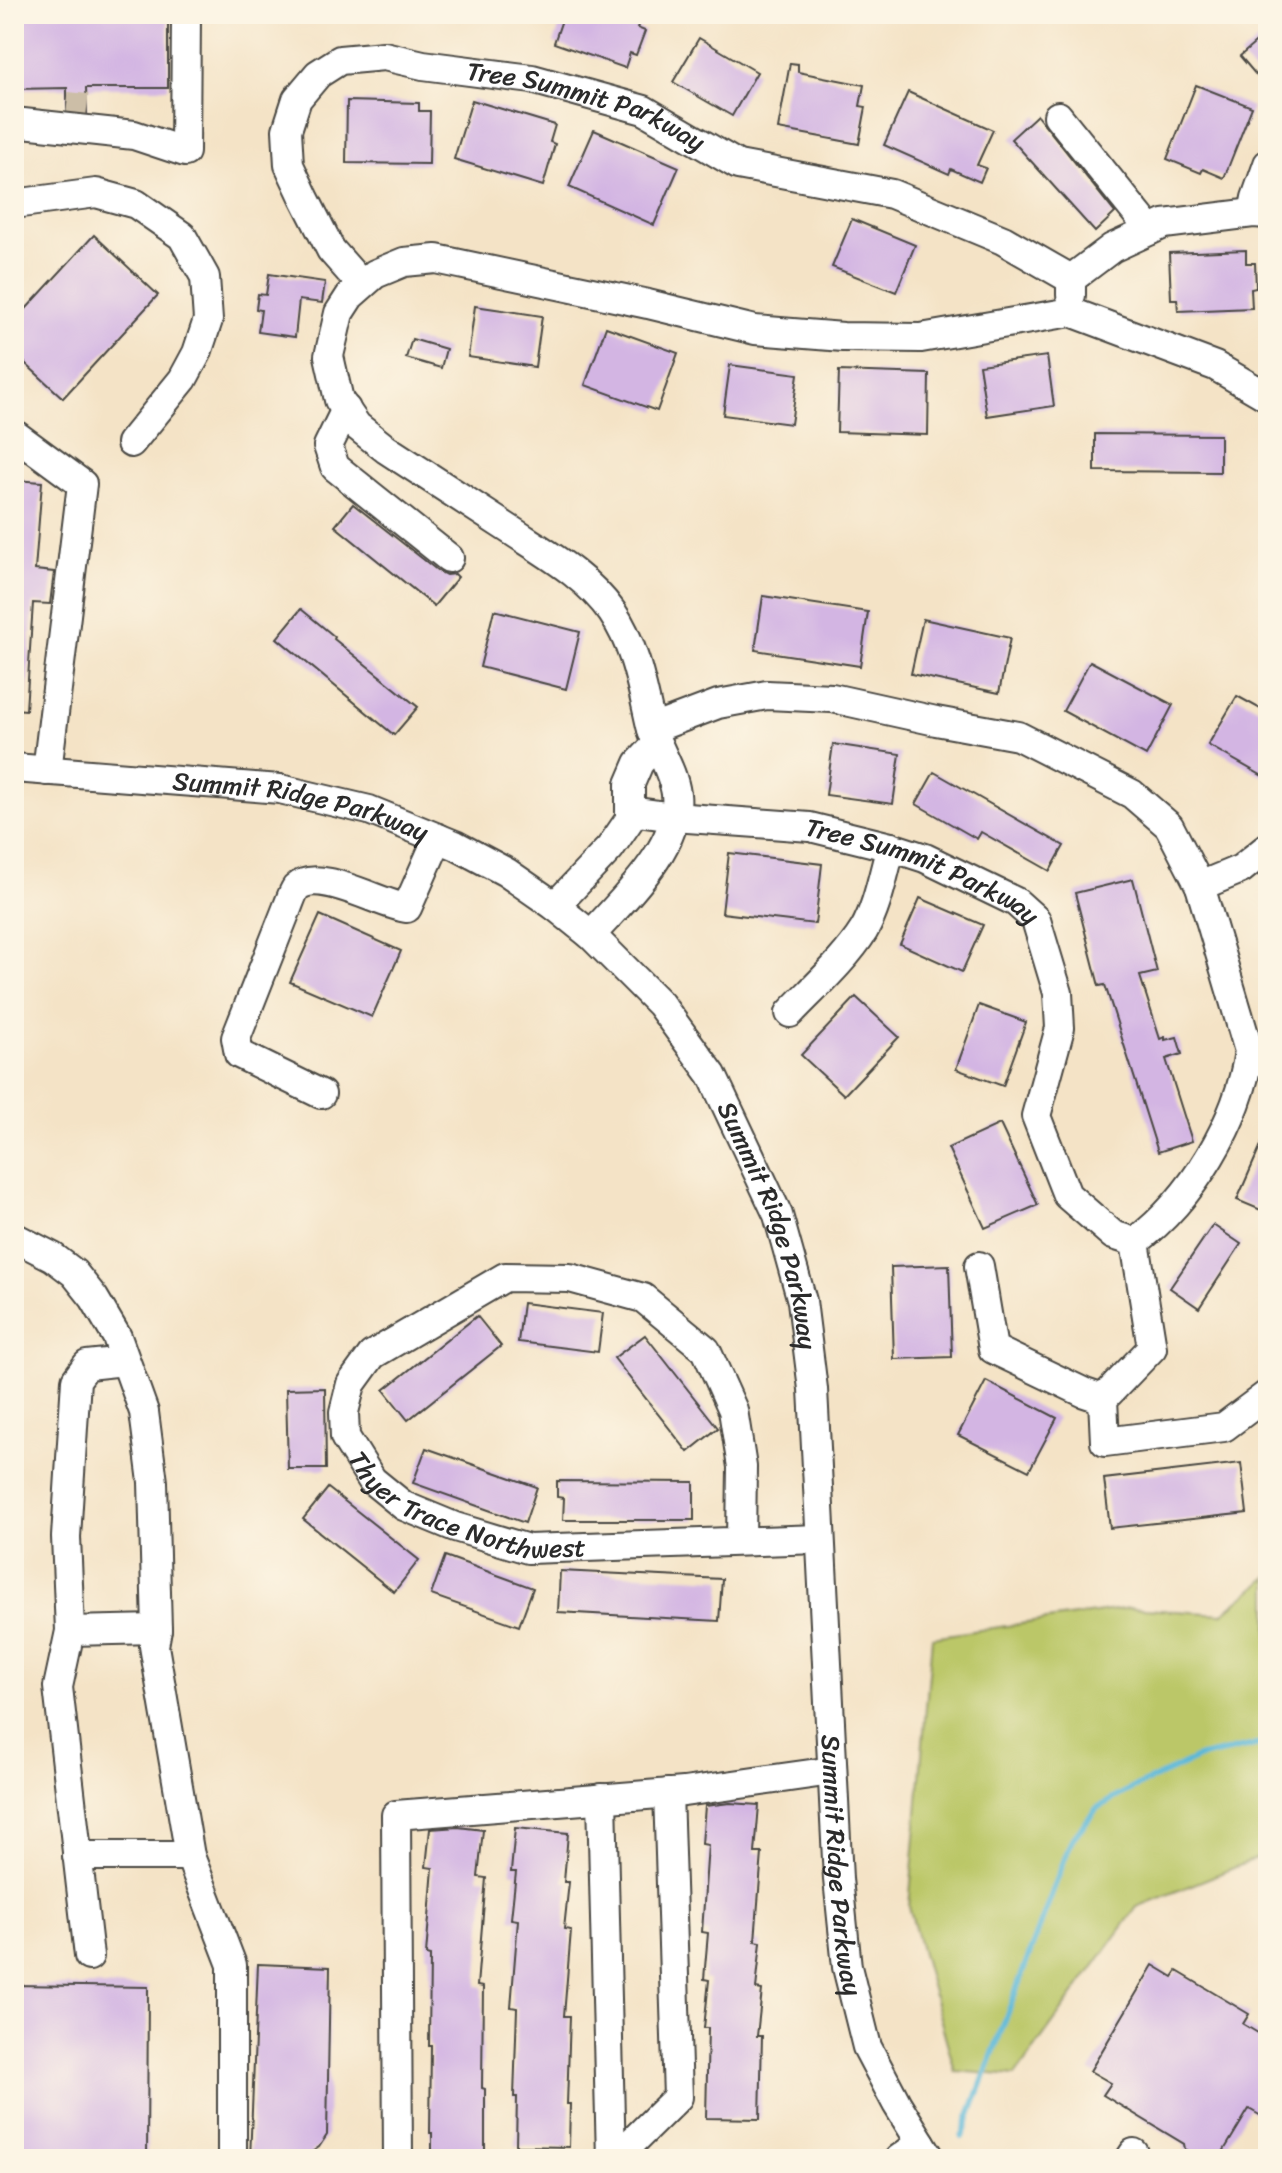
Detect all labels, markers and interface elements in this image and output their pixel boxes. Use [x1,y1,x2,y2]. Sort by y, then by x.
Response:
street label: Tree Summit Parkway [464,48,715,164]
street label: Summit Ridge Parkway [171,758,436,855]
street label: Tree Summit Parkway [801,804,1051,937]
street label: Summit Ridge Parkway [704,1093,831,1353]
street label: Thyer Trace Northwest [336,1441,586,1572]
street label: Summit Ridge Parkway [808,1733,876,2001]

